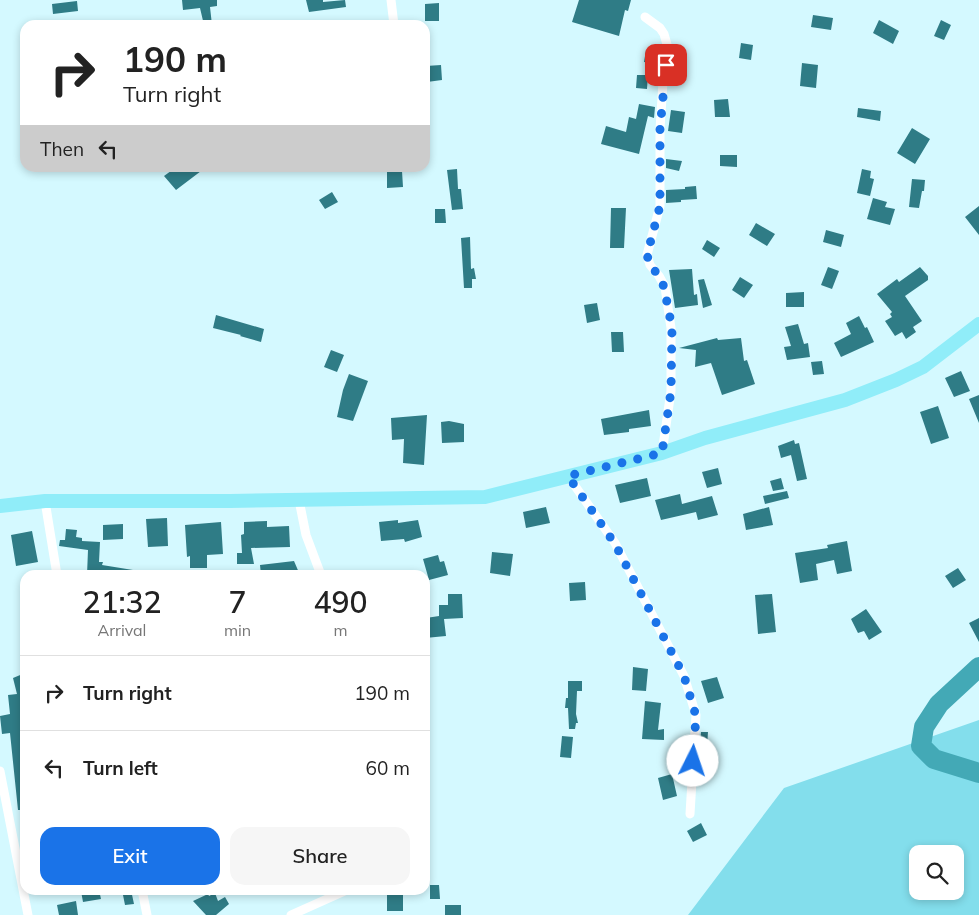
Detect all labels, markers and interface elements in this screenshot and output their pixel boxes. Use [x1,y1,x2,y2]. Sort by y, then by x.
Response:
text: 190 m [123,37,227,81]
icon: right [40,40,105,105]
pin [645,44,687,86]
icon: arrive [652,51,680,79]
text: Turn right [123,80,221,108]
icon: left [94,135,122,163]
text: Then [40,137,84,161]
text: 21:32 [82,583,162,621]
text: 7 [229,583,247,621]
text: 490 [314,583,368,621]
text: Arrival [98,620,146,640]
text: min [224,620,251,640]
text: m [334,620,348,640]
icon: right [40,679,68,707]
text: Turn right [83,681,172,705]
text: 190 m [354,681,410,705]
position arrow [666,734,718,786]
icon: left [40,754,68,782]
text: Turn left [83,756,158,780]
text: 60 m [366,756,410,780]
button: Exit [40,827,220,885]
button: Share [230,827,410,885]
map controls [909,845,964,900]
button: search [909,845,964,900]

